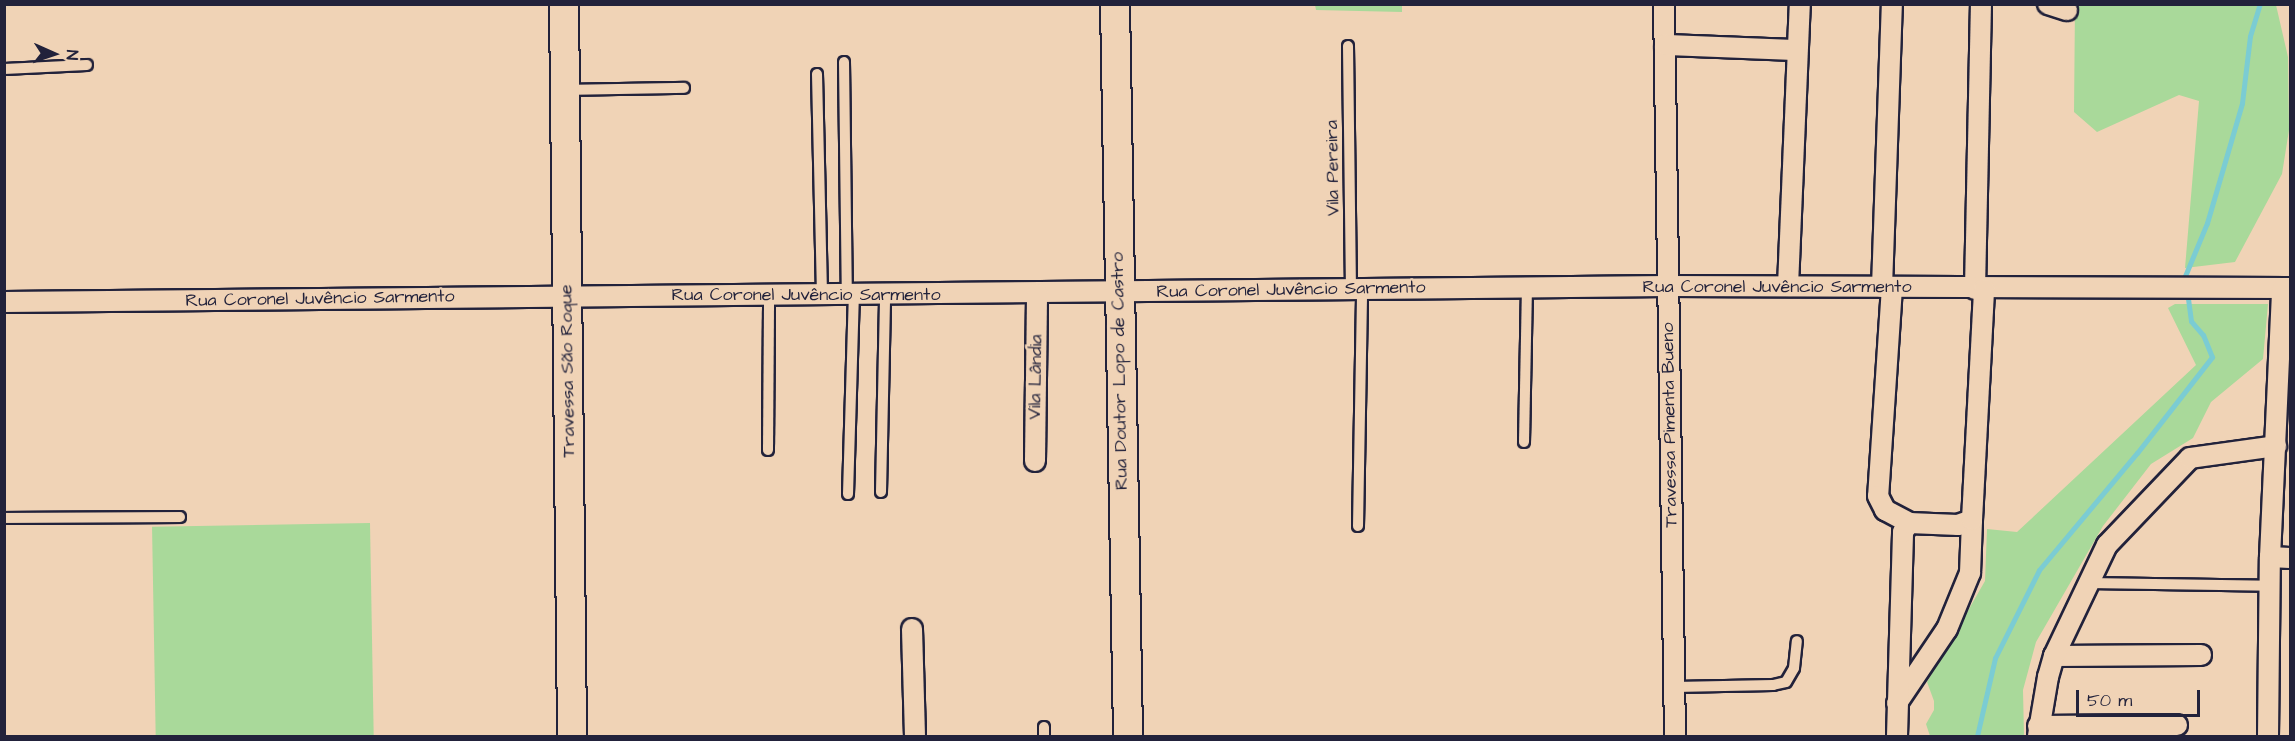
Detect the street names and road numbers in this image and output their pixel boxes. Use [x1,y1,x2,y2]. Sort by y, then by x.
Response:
street label: Vila Pereira [1321,120,1345,216]
street label: Rua Doutor Lopo de Castro [1107,252,1133,490]
street label: Rua Coronel Juvêncio Sarmento [1642,276,1912,298]
street label: Rua Coronel Juvêncio Sarmento [1156,277,1426,303]
street label: Travessa São Roque [556,284,580,458]
street label: Rua Coronel Juvêncio Sarmento [671,284,941,306]
street label: Rua Coronel Juvêncio Sarmento [185,286,455,312]
street label: Travessa Pimenta Bueno [1657,322,1683,528]
street label: Vila Lândia [1024,334,1048,420]

